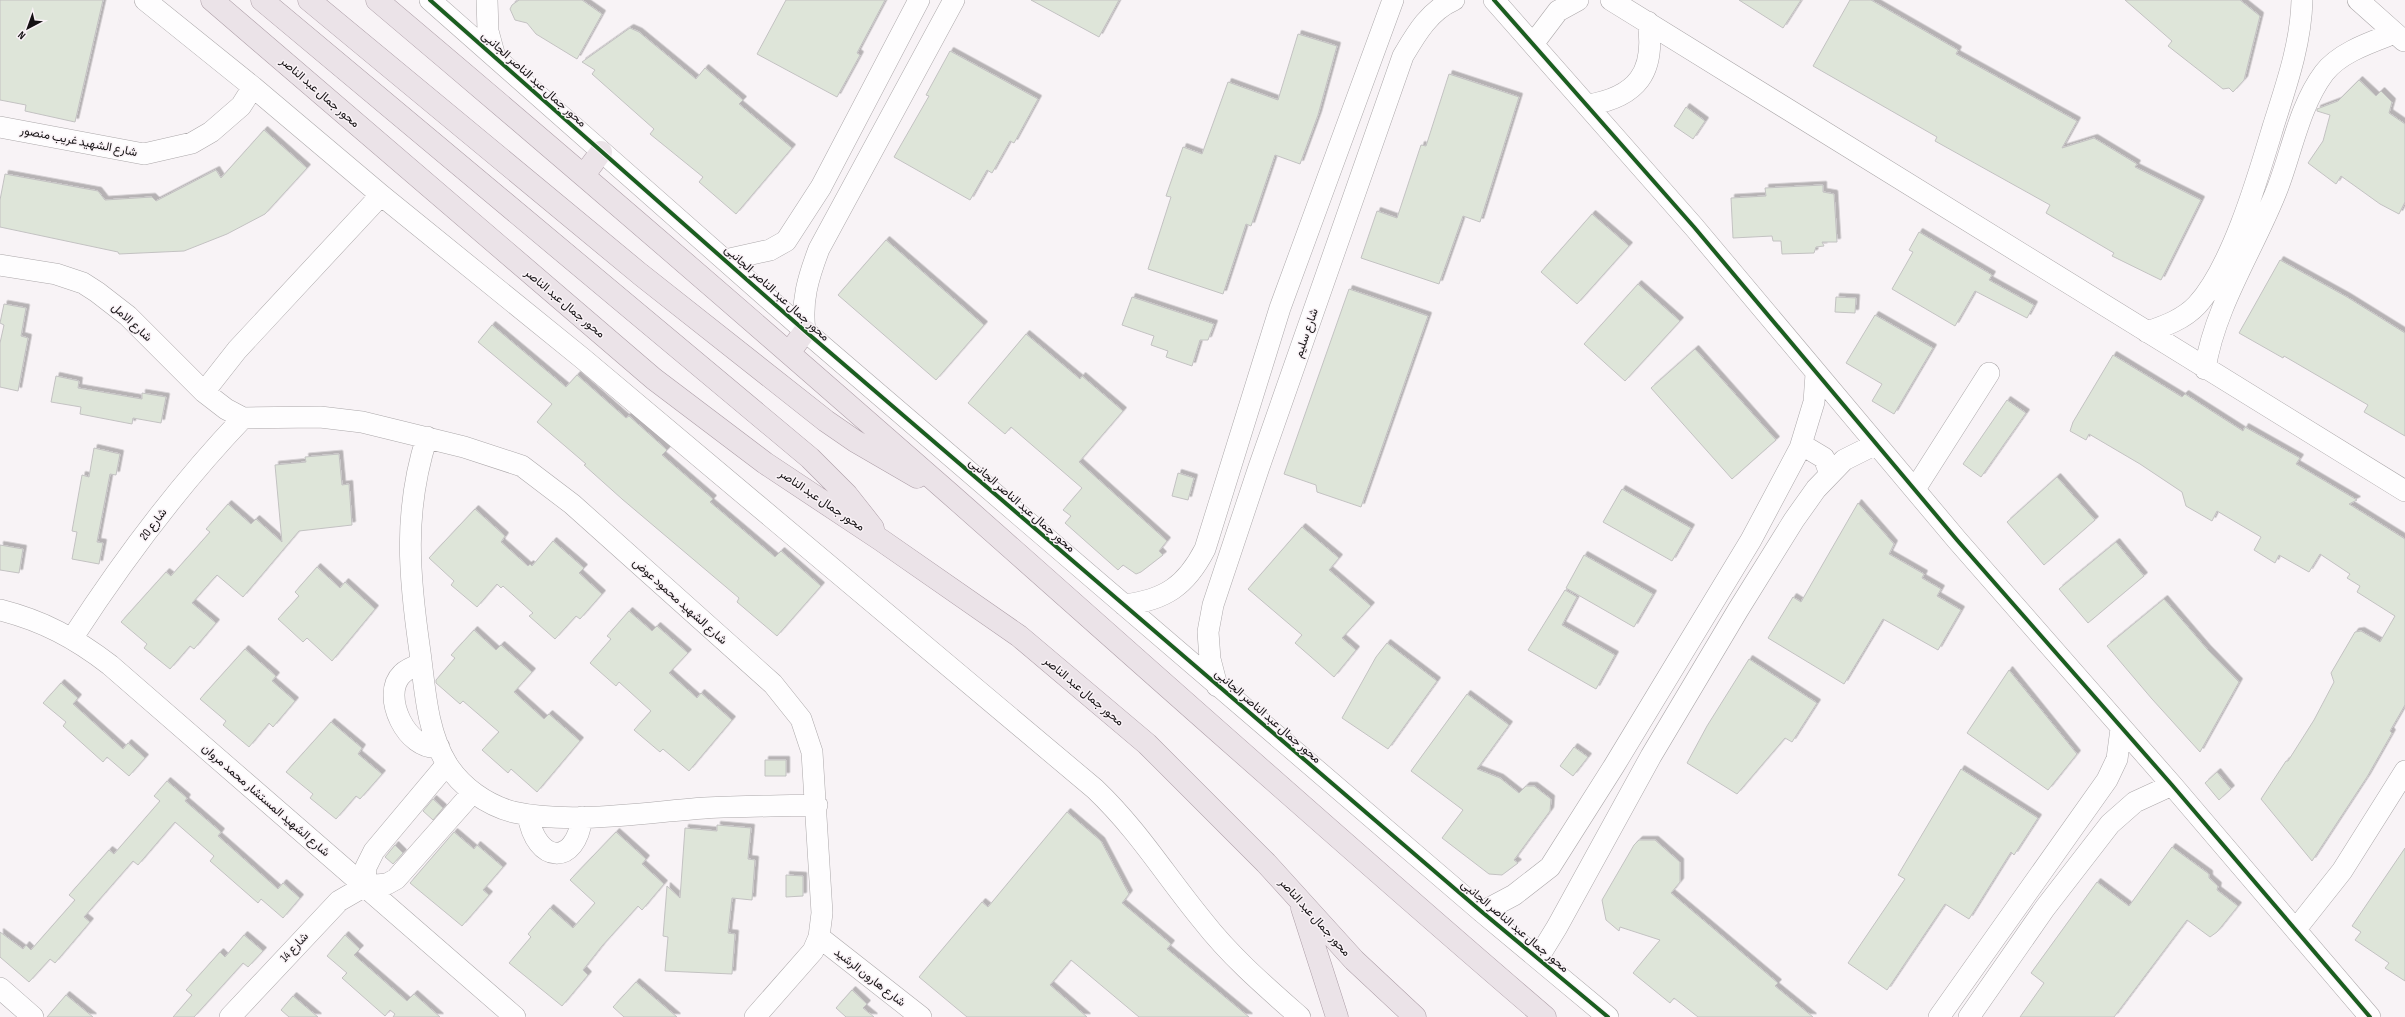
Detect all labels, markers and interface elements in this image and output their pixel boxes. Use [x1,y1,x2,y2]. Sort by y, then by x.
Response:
north arrow [8,8,48,48]
text: N [15,28,28,42]
street label: محور جمال عبد الناصر الجانبى [478,28,589,131]
street label: محور جمال عبد الناصر [276,53,362,131]
street label: شارع الشهيد غريب منصور [18,123,139,161]
street label: محور جمال عبد الناصر الجانبى [721,242,832,345]
street label: محور جمال عبد الناصر [521,265,608,341]
street label: شارع الامل [108,300,155,346]
street label: شارع سليم [1291,306,1323,360]
street label: محور جمال عبد الناصر الجانبى [965,455,1078,556]
street label: محور جمال عبد الناصر [775,466,868,535]
street label: شارع 20 [136,505,171,544]
street label: شارع الشهيد محمود عوض [629,555,730,649]
street label: محور جمال عبد الناصر [1040,653,1127,729]
street label: محور جمال عبد الناصر الجانبى [1211,666,1324,767]
street label: شارع الشهيد المستشار محمد مروان [198,741,333,861]
street label: محور جمال عبد الناصر [1275,874,1354,960]
street label: محور جمال عبد الناصر الجانبى [1458,877,1572,976]
street label: شارع 14 [277,929,313,966]
street label: شارع هارون الرشيد [830,945,909,1011]

